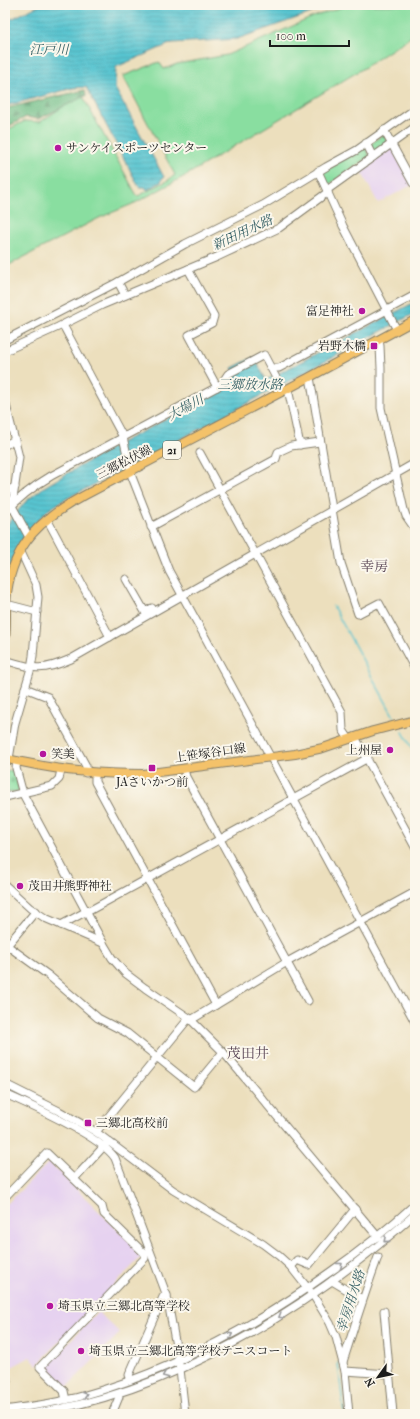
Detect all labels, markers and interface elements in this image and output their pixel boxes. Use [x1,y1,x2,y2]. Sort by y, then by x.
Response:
scale bar [270,22,349,48]
text: 100 m [276,29,306,43]
water label: 江戸川 [29,42,70,57]
place label: サンケイスポーツセンター [66,141,207,155]
marker: サンケイスポーツセンター [53,143,63,153]
water label: 新田用水路 [210,212,276,253]
place label: 富足神社 [306,304,354,318]
marker: 富足神社 [357,306,367,316]
place label: 岩野木橋 [318,339,366,353]
marker: 岩野木橋 [369,341,379,351]
water label: 三郷放水路 [217,377,283,392]
water label: 大場川 [164,391,208,423]
road number: 21 [163,441,181,459]
street label: 三郷松伏線 [94,442,154,482]
district label: 幸房 [360,558,388,575]
street label: 上笹塚谷口線 [173,741,247,765]
place label: 上州屋 [346,743,382,757]
marker: 上州屋 [385,745,395,755]
place label: 笑美 [51,747,75,761]
marker: 笑美 [38,749,48,759]
marker: JAさいかつ前 [147,763,157,773]
place label: JAさいかつ前 [115,775,188,789]
place label: 茂田井熊野神社 [28,879,112,893]
marker: 茂田井熊野神社 [15,881,25,891]
district label: 茂田井 [227,1045,269,1062]
place label: 三郷北高校前 [96,1116,168,1130]
marker: 三郷北高校前 [83,1118,93,1128]
one-way arrow [383,1235,390,1242]
one-way arrow [336,1263,343,1270]
water label: 幸房用水路 [333,1267,368,1334]
place label: 埼玉県立三郷北高等学校 [58,1299,190,1313]
marker: 埼玉県立三郷北高等学校 [45,1301,55,1311]
one-way arrow [278,1311,285,1319]
one-way arrow [226,1332,233,1339]
place label: 埼玉県立三郷北高等学校テニスコート [89,1344,293,1358]
marker: 埼玉県立三郷北高等学校テニスコート [76,1346,86,1356]
north arrow [358,1357,398,1397]
one-way arrow [161,1370,169,1378]
text: N [362,1375,378,1389]
one-way arrow [81,1391,88,1400]

